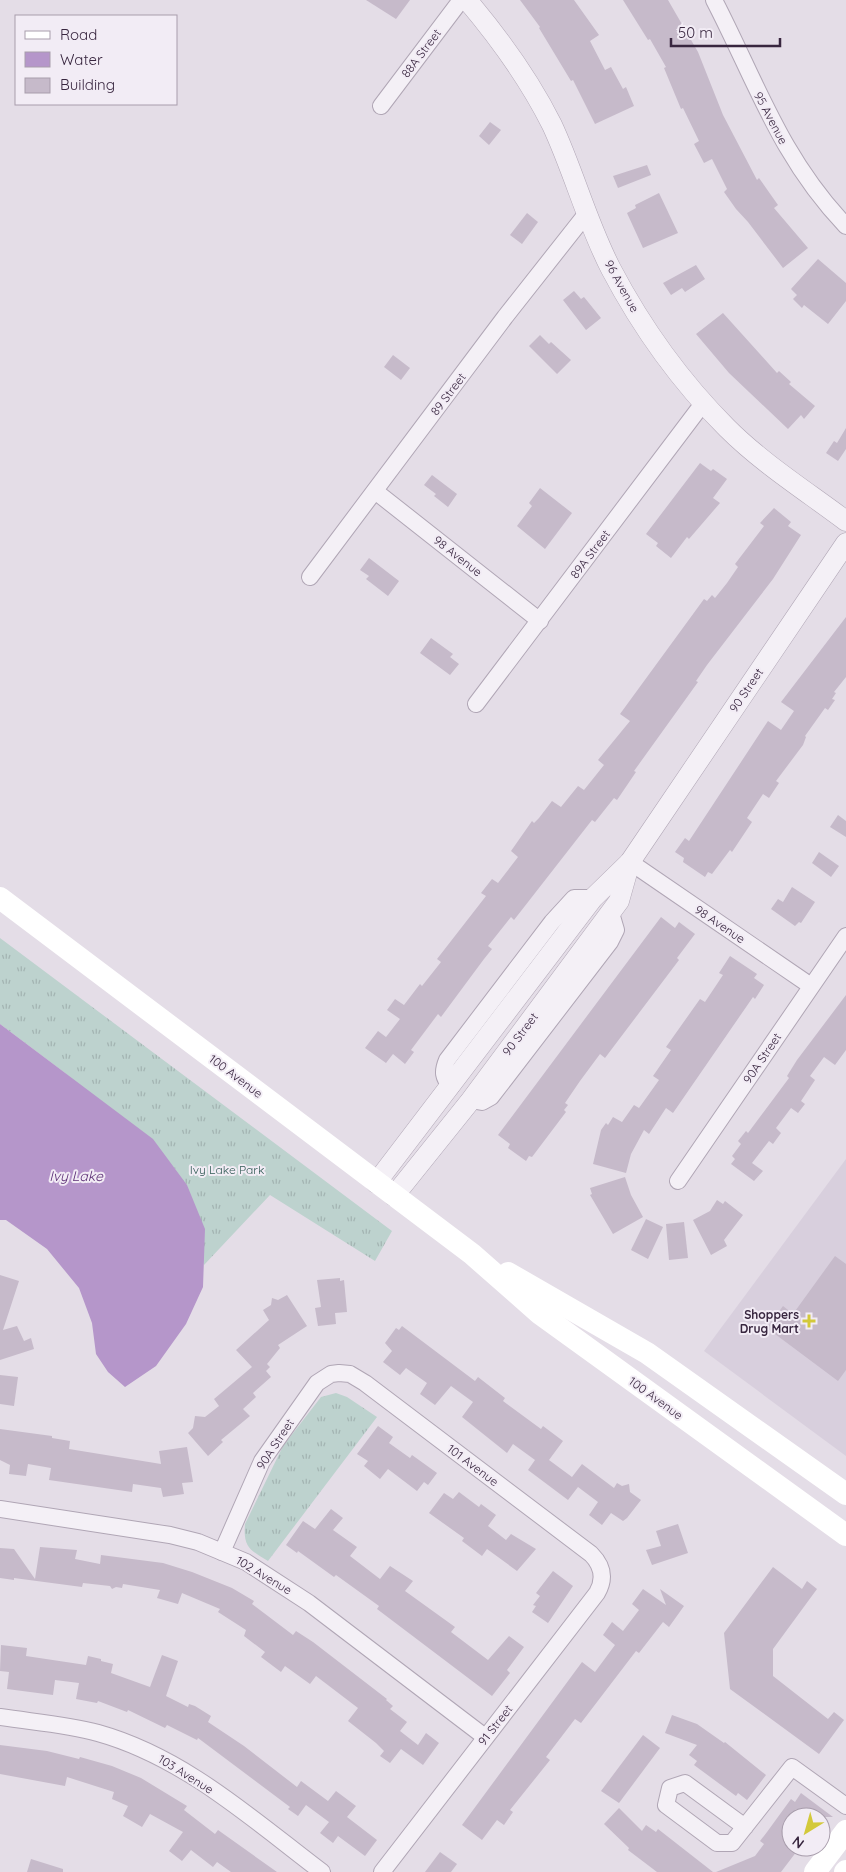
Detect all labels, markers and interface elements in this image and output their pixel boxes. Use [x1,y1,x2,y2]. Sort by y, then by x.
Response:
legend [15,15,178,105]
scale bar [671,15,780,47]
text: 50 m [678,23,713,42]
text: Road [60,25,97,44]
street label: 88A Street [398,26,444,80]
text: Water [60,50,103,69]
text: Building [60,75,115,94]
street label: 95 Avenue [751,89,791,147]
street label: 96 Avenue [602,257,643,315]
street label: 89 Street [427,370,469,418]
street label: 89A Street [567,527,613,581]
street label: 98 Avenue [431,532,485,580]
street label: 90 Street [726,665,766,715]
street label: 98 Avenue [692,902,748,946]
street label: 90 Street [499,1010,541,1058]
street label: 90A Street [740,1030,784,1086]
street label: 100 Avenue [206,1051,266,1101]
park label: Ivy Lake Park [190,1162,264,1177]
water label: Ivy Lake [49,1167,104,1185]
place label: Shoppers Drug Mart [740,1307,799,1336]
marker: Shoppers Drug Mart [803,1315,815,1327]
street label: 100 Avenue [626,1373,686,1423]
street label: 90A Street [253,1416,297,1472]
street label: 101 Avenue [444,1441,502,1489]
street label: 102 Avenue [233,1552,295,1598]
street label: 91 Street [475,1702,515,1748]
street label: 103 Avenue [156,1751,217,1797]
north arrow [781,1807,831,1857]
text: N [789,1832,808,1853]

